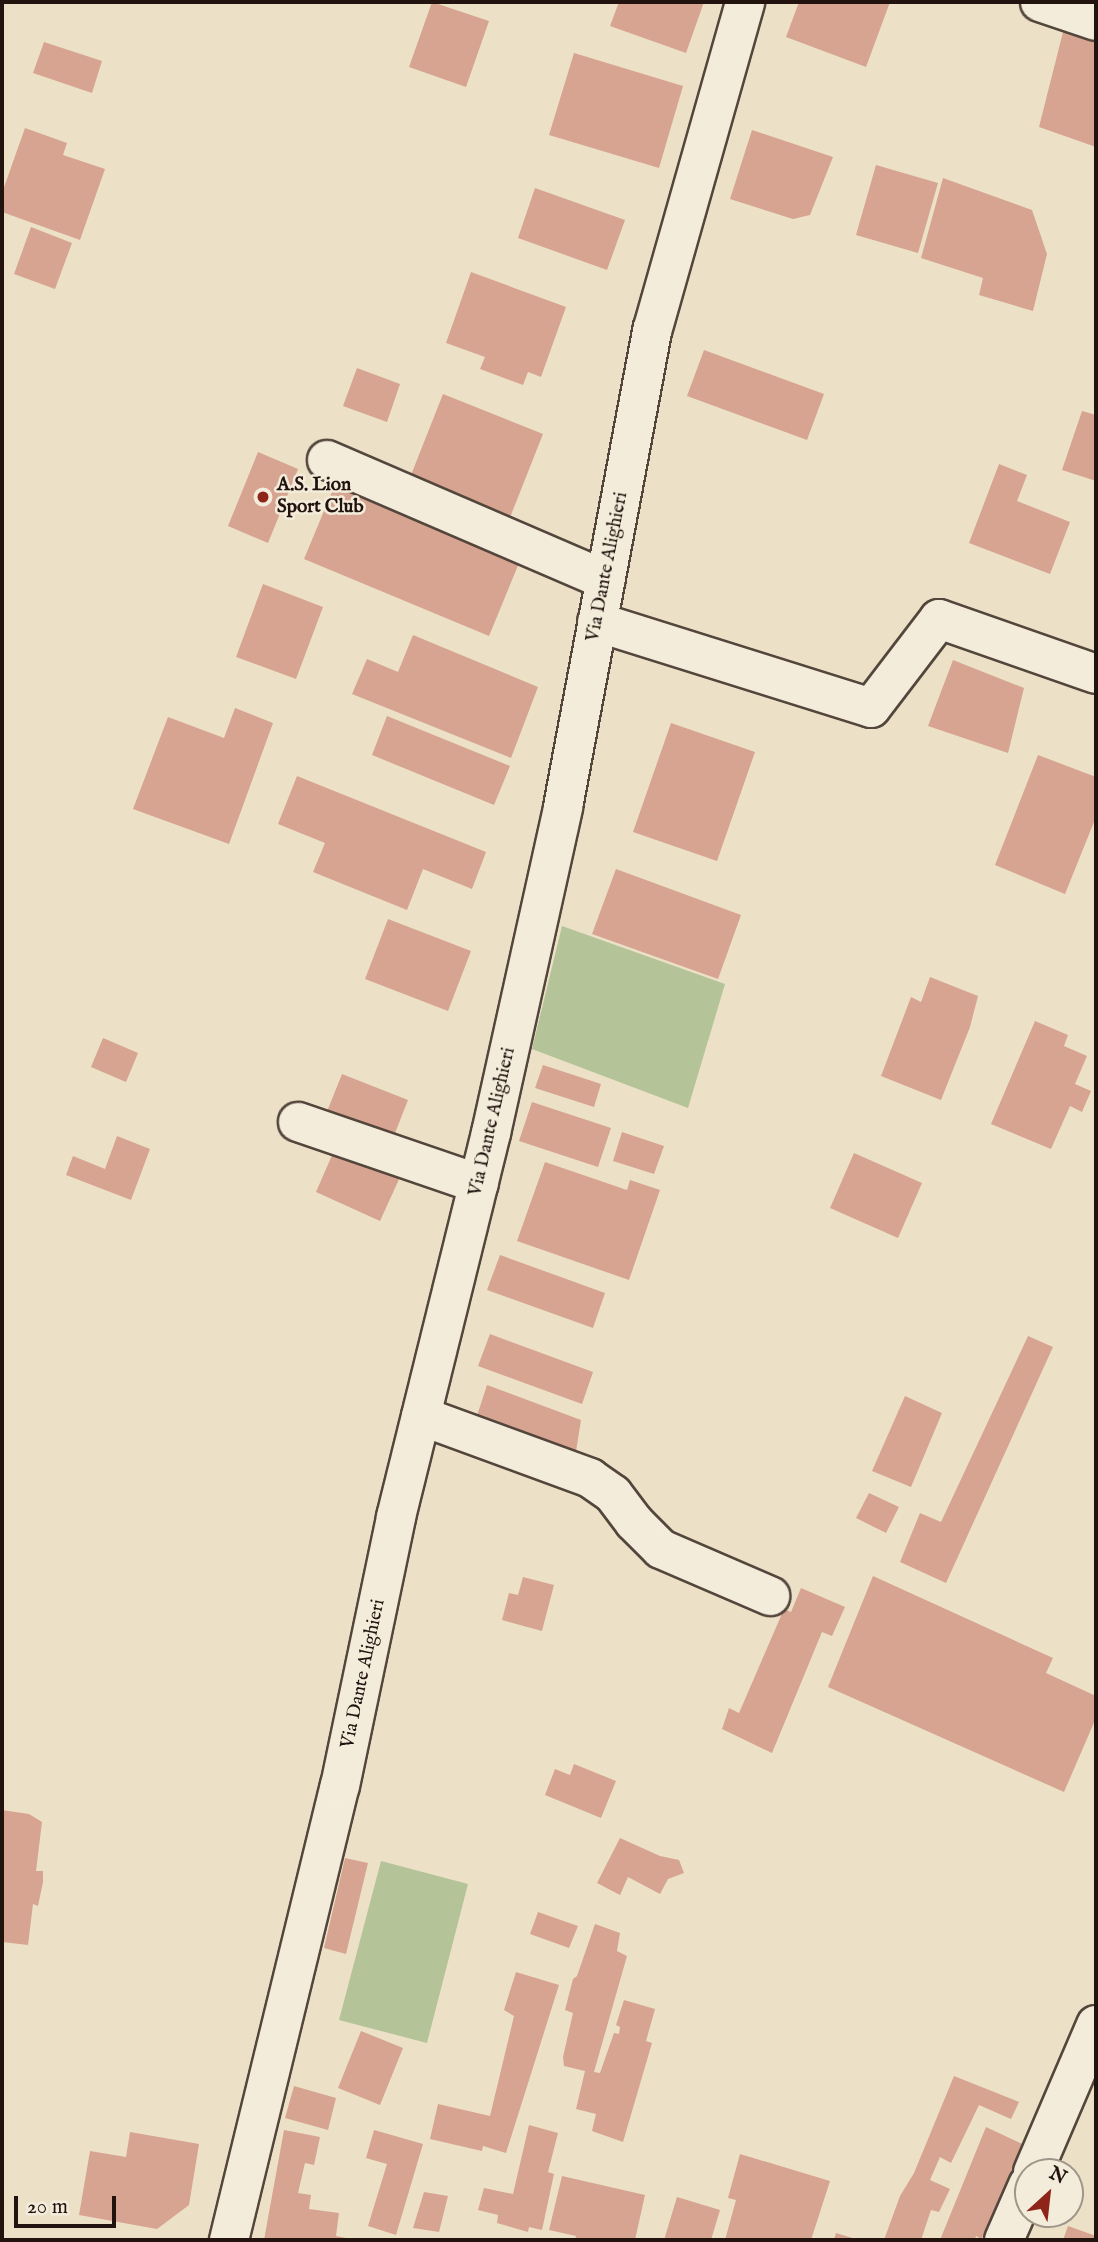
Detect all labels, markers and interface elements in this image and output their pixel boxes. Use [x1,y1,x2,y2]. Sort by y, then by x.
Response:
place label: A.S. Lion Sport Club [277,475,364,519]
marker: A.S. Lion Sport Club [255,489,271,505]
street label: Via Dante Alighieri [582,490,634,644]
street label: Via Dante Alighieri [465,1045,521,1199]
street label: Via Dante Alighieri [337,1597,391,1751]
north arrow [1014,2158,1084,2228]
text: N [1045,2162,1070,2190]
scale bar [18,2182,119,2226]
text: 20 m [27,2194,68,2221]

